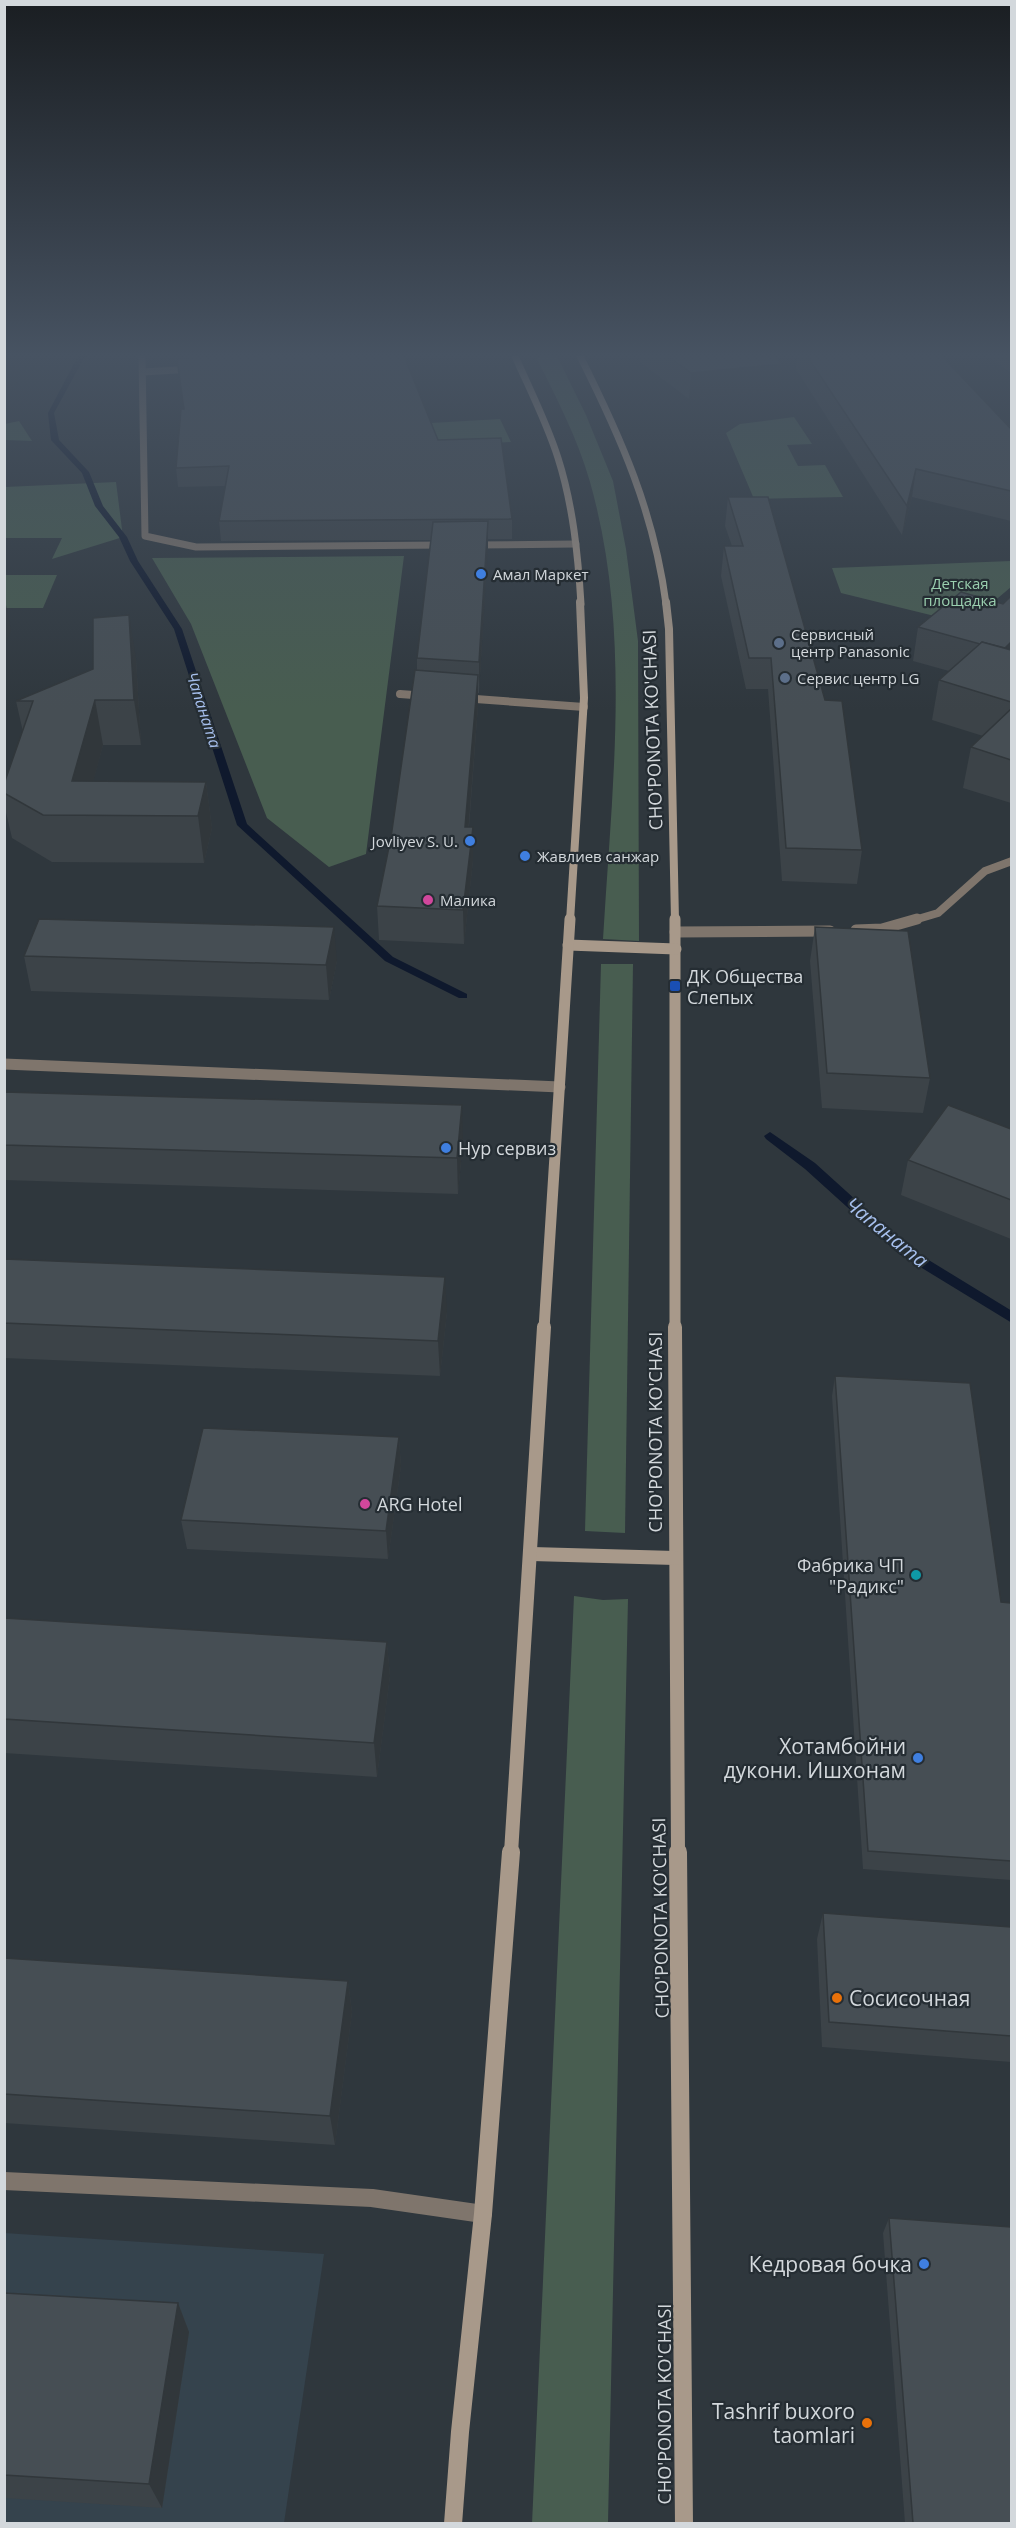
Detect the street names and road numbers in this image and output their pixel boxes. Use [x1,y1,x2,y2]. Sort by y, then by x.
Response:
street label: CHO'PONOTA KO'CHASI [637,629,667,831]
street label: CHO'PONOTA KO'CHASI [643,1332,667,1532]
street label: CHO'PONOTA KO'CHASI [646,1817,674,2019]
street label: CHO'PONOTA KO'CHASI [652,2304,676,2504]

